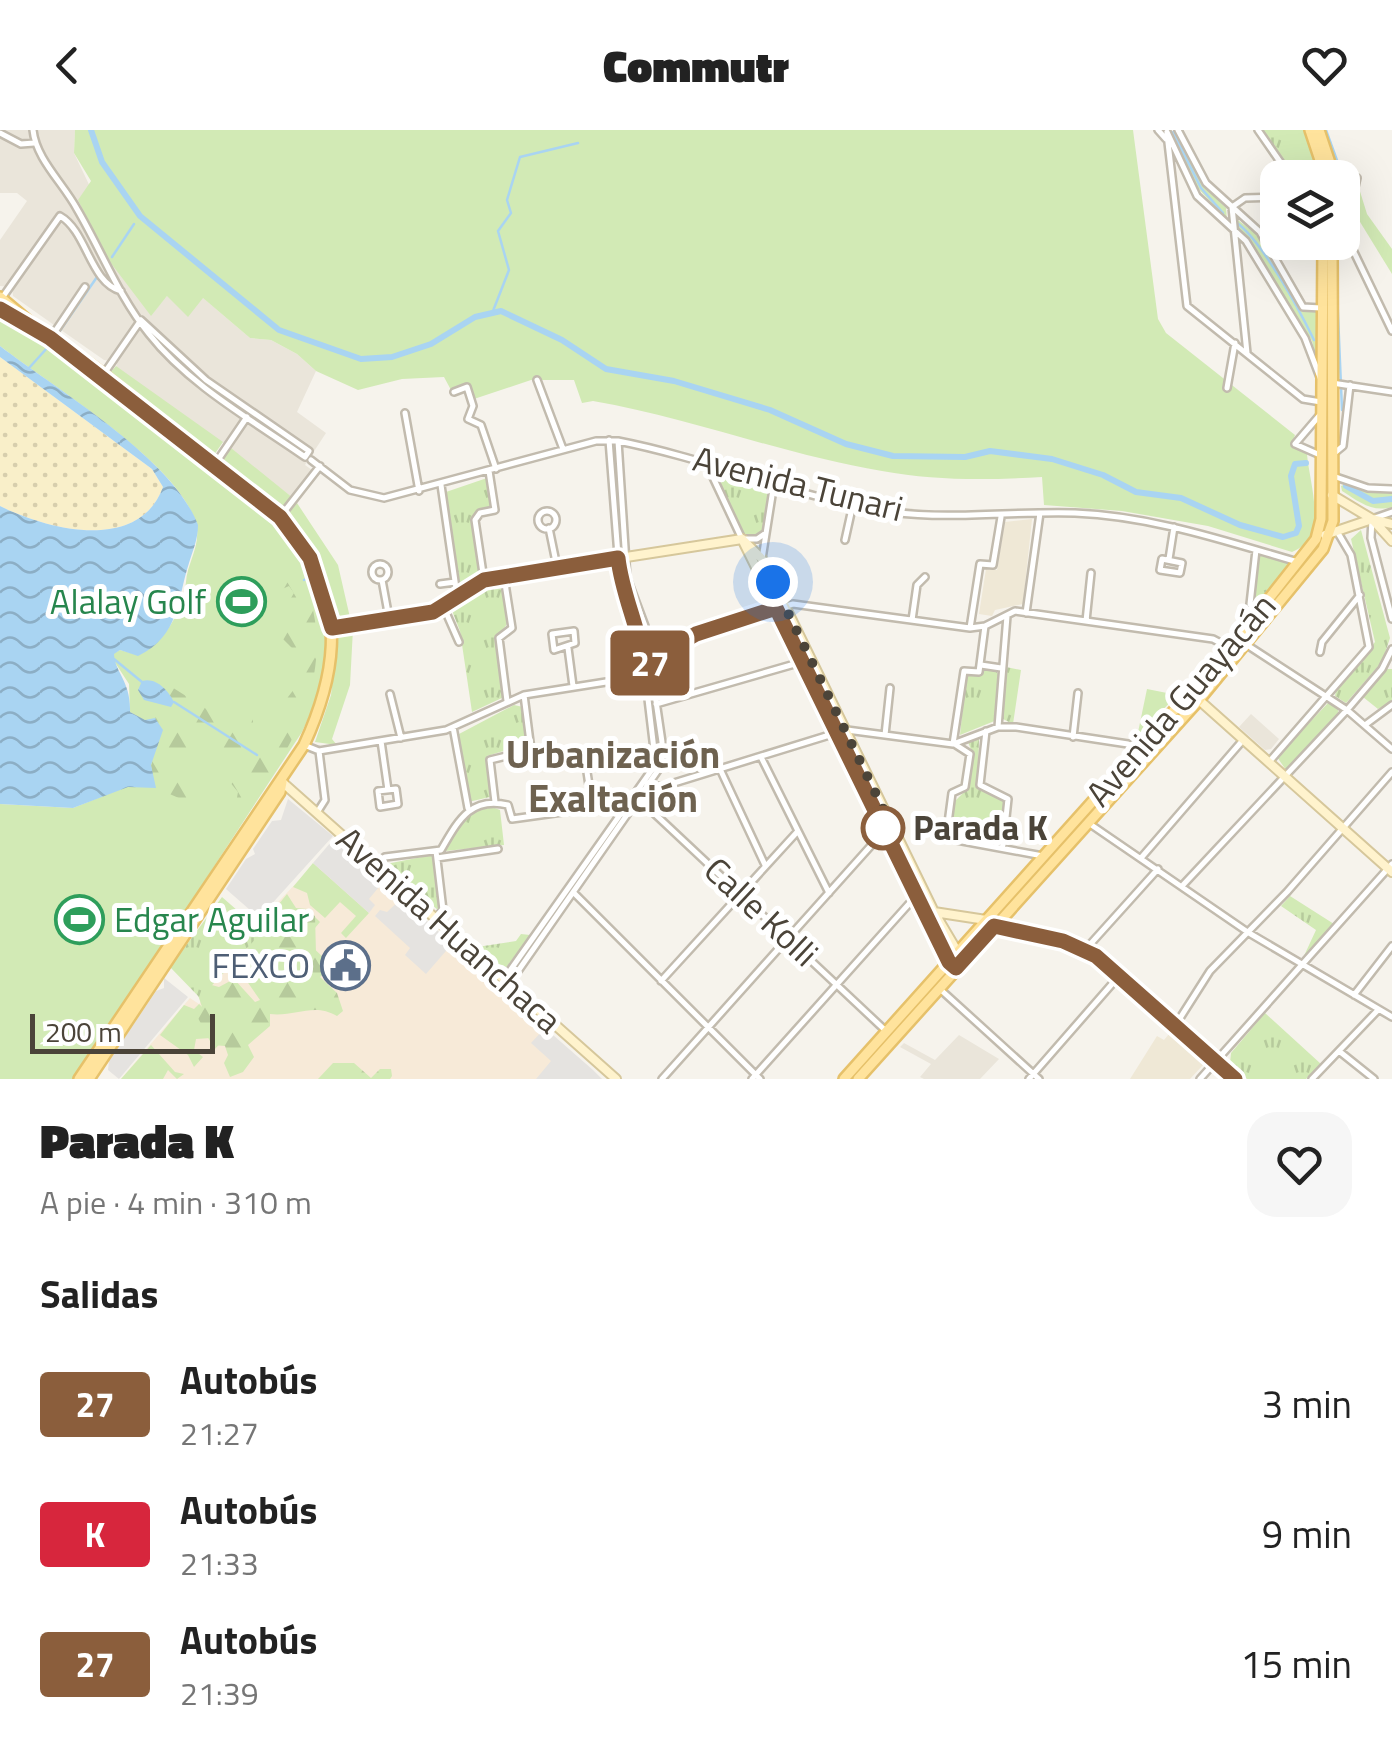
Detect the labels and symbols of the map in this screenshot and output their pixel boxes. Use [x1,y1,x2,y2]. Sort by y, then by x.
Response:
street label: Avenida Tunari [688,431,909,535]
your location [748,557,798,607]
place label: Alalay Golf [50,574,206,628]
sports icon: Alalay Golf [215,576,267,628]
street label: Avenida Guayacán [1072,581,1288,818]
line badge: 27 [605,630,695,696]
district label: Urbanización Exaltación [506,725,720,827]
place label: Parada K [913,800,1048,854]
marker: Parada K [862,807,904,849]
street label: Avenida Huanchaca [325,813,575,1046]
street label: Calle Kolli [692,844,831,979]
place label: Edgar Aguilar [114,892,309,946]
sports icon: Edgar Aguilar [53,894,105,946]
place label: FEXCO [212,938,310,992]
public building icon: FEXCO [319,940,371,992]
scale bar [30,1009,215,1054]

